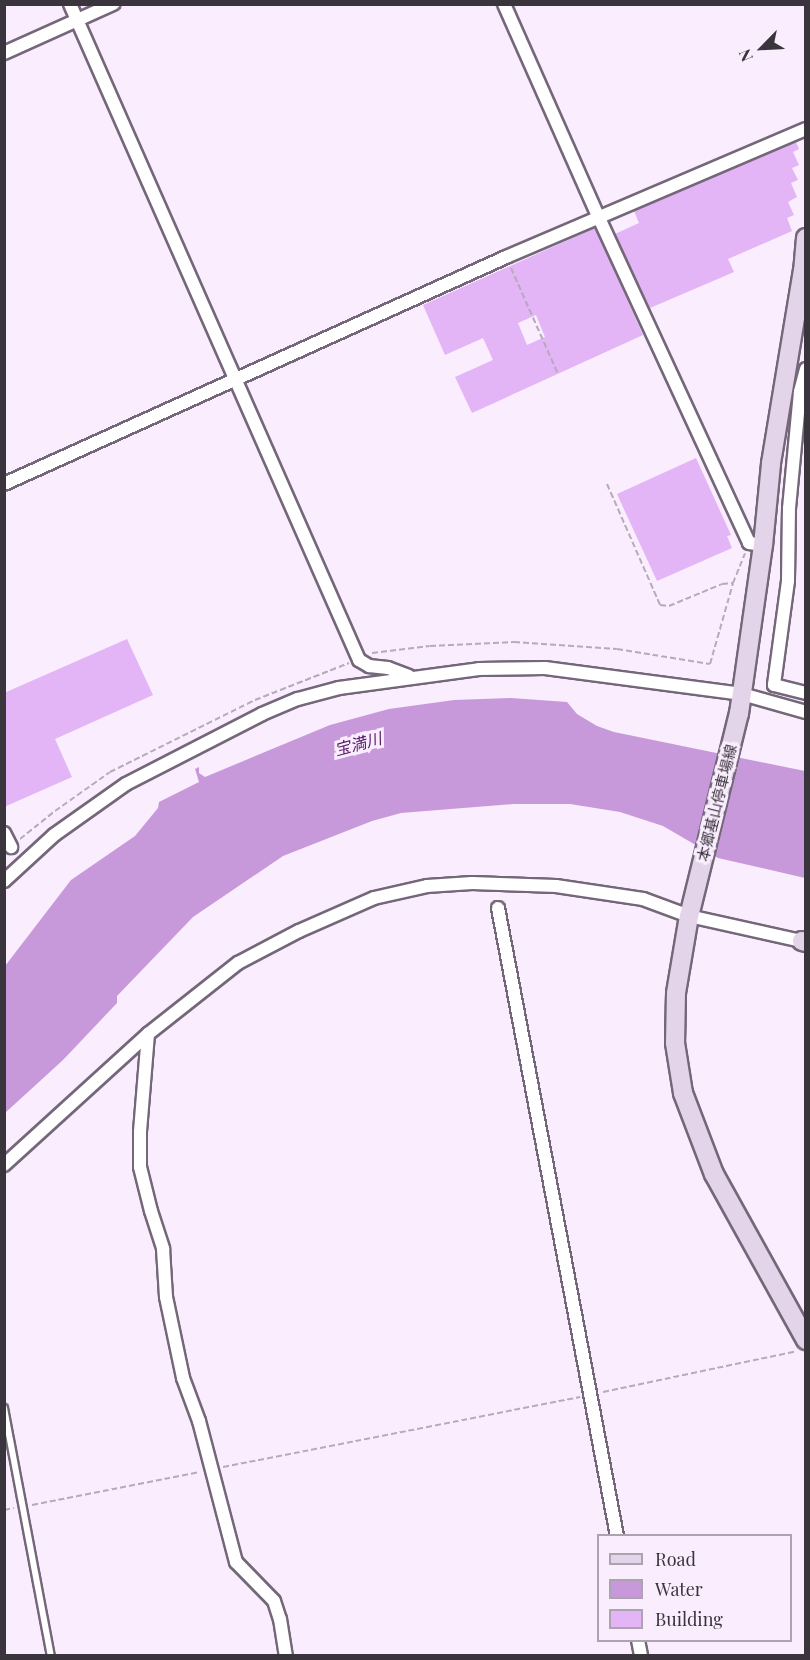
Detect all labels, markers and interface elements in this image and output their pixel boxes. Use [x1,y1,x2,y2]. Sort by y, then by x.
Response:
north arrow [732,18,792,78]
text: N [733,46,757,65]
water label: 宝満川 [332,729,384,759]
street label: 本郷基山停車場線 [694,743,740,863]
legend [597,1534,792,1642]
text: Road [655,1547,696,1571]
text: Water [655,1577,703,1601]
text: Building [655,1607,723,1631]

